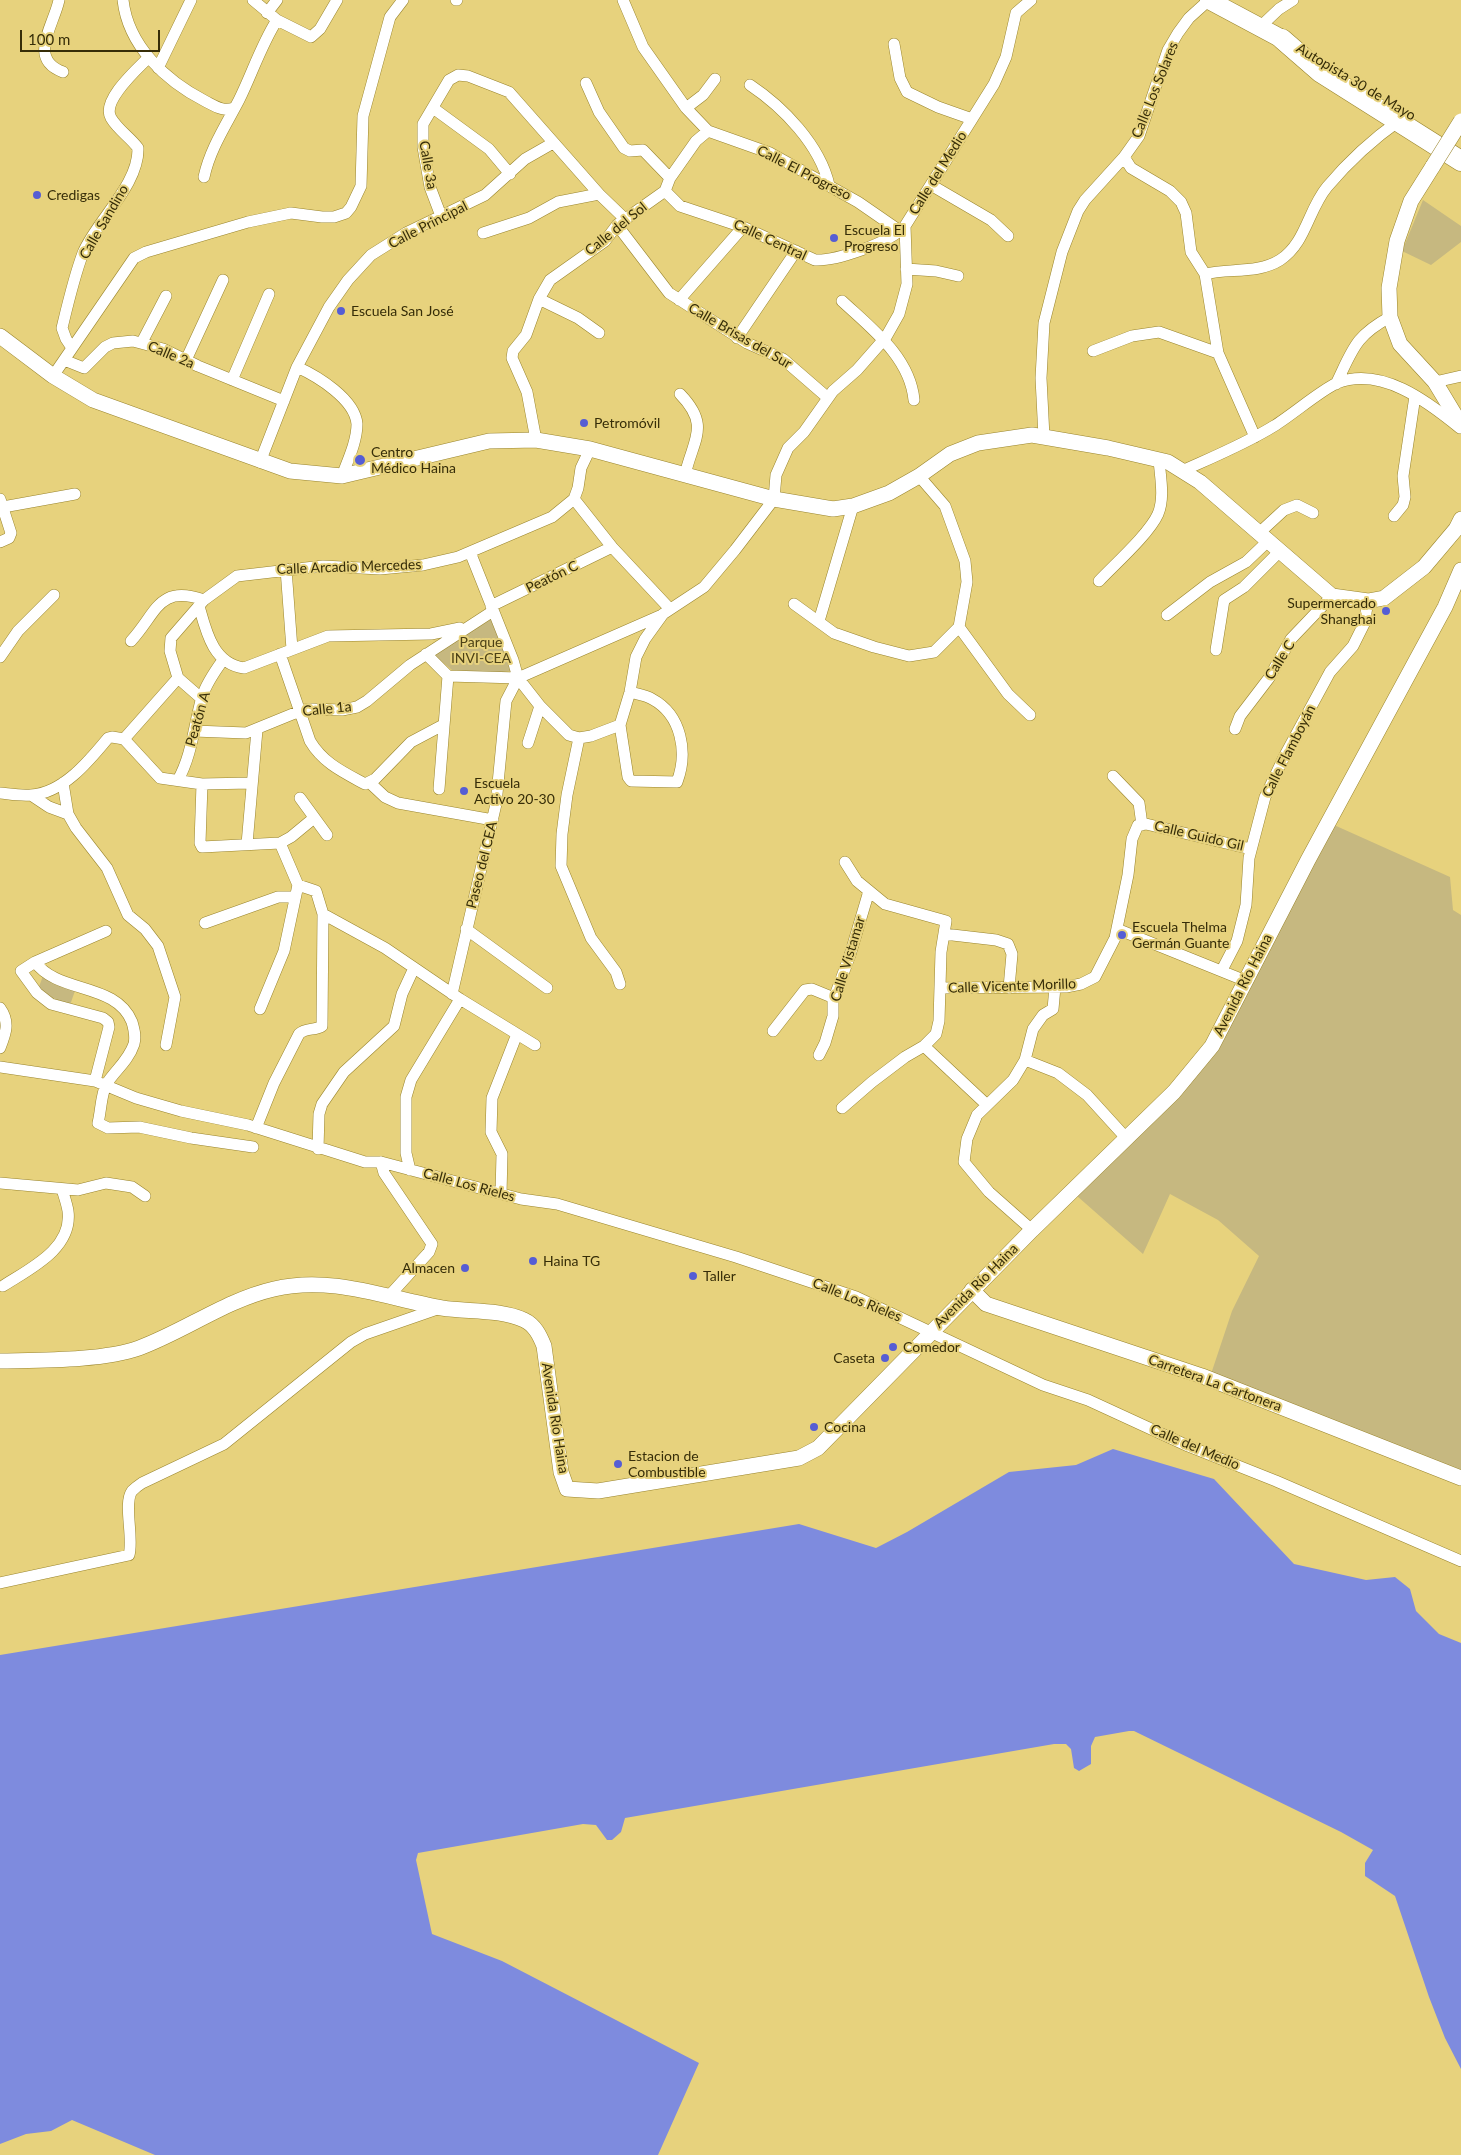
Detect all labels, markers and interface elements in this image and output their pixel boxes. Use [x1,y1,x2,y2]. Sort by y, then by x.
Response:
scale bar [22,20,162,52]
text: 100 m [28,30,70,48]
street label: Calle Los Solares [1128,39,1182,141]
street label: Autopista 30 de Mayo [1293,40,1419,124]
street label: Calle del Medio [906,128,970,218]
street label: Calle 3a [415,139,441,191]
street label: Calle El Progreso [754,142,854,204]
street label: Calle Sandino [76,182,132,262]
place label: Credigas [47,187,100,203]
marker: Credigas [31,189,43,201]
street label: Calle Principal [386,198,470,252]
street label: Calle del Sol [582,199,650,259]
street label: Calle Central [731,216,809,264]
place label: Escuela El Progreso [844,222,905,254]
marker: Escuela El Progreso [828,232,840,244]
street label: Calle Brisas del Sur [685,300,795,372]
place label: Escuela San José [351,303,454,319]
marker: Escuela San José [335,305,347,317]
street label: Calle 2a [145,338,197,372]
place label: Petromóvil [594,415,660,431]
marker: Petromóvil [578,417,590,429]
place label: Centro Médico Haina [371,444,456,477]
marker: Centro Médico Haina [353,453,367,467]
street label: Calle Arcadio Mercedes [276,556,422,578]
street label: Peatón C [523,557,581,597]
place label: Supermercado Shanghai [1287,595,1376,628]
marker: Supermercado Shanghai [1380,605,1392,617]
park label: Parque INVI-CEA [451,634,511,666]
street label: Calle C [1261,637,1299,683]
street label: Peatón A [182,690,214,748]
street label: Calle 1a [302,698,352,720]
street label: Calle Flamboyán [1259,702,1319,800]
place label: Escuela Activo 20-30 [474,775,555,808]
marker: Escuela Activo 20-30 [458,785,470,797]
street label: Calle Guido Gil [1153,818,1245,854]
street label: Paseo del CEA [463,820,501,910]
street label: Calle Vistamar [827,914,869,1004]
place label: Escuela Thelma Germán Guante [1132,919,1229,952]
marker: Escuela Thelma Germán Guante [1116,929,1128,941]
street label: Avenida Río Haina [1210,931,1276,1039]
street label: Calle Vicente Morillo [948,975,1076,997]
street label: Calle Los Rieles [421,1165,517,1205]
street label: Avenida Río Haina [930,1240,1022,1332]
place label: Haina TG [543,1253,600,1269]
marker: Haina TG [527,1255,539,1267]
place label: Almacen [402,1260,455,1276]
marker: Almacen [459,1262,471,1274]
place label: Taller [703,1268,736,1284]
marker: Taller [687,1270,699,1282]
street label: Calle Los Rieles [810,1275,904,1325]
place label: Comedor [903,1339,960,1355]
marker: Comedor [887,1341,899,1353]
place label: Caseta [833,1350,875,1366]
street label: Carretera La Cartonera [1146,1351,1284,1415]
marker: Caseta [879,1352,891,1364]
street label: Avenida Río Haina [538,1361,572,1475]
place label: Cocina [824,1419,866,1435]
marker: Cocina [808,1421,820,1433]
street label: Calle del Medio [1148,1421,1242,1473]
place label: Estacion de Combustible [628,1448,706,1480]
marker: Estacion de Combustible [612,1458,624,1470]

